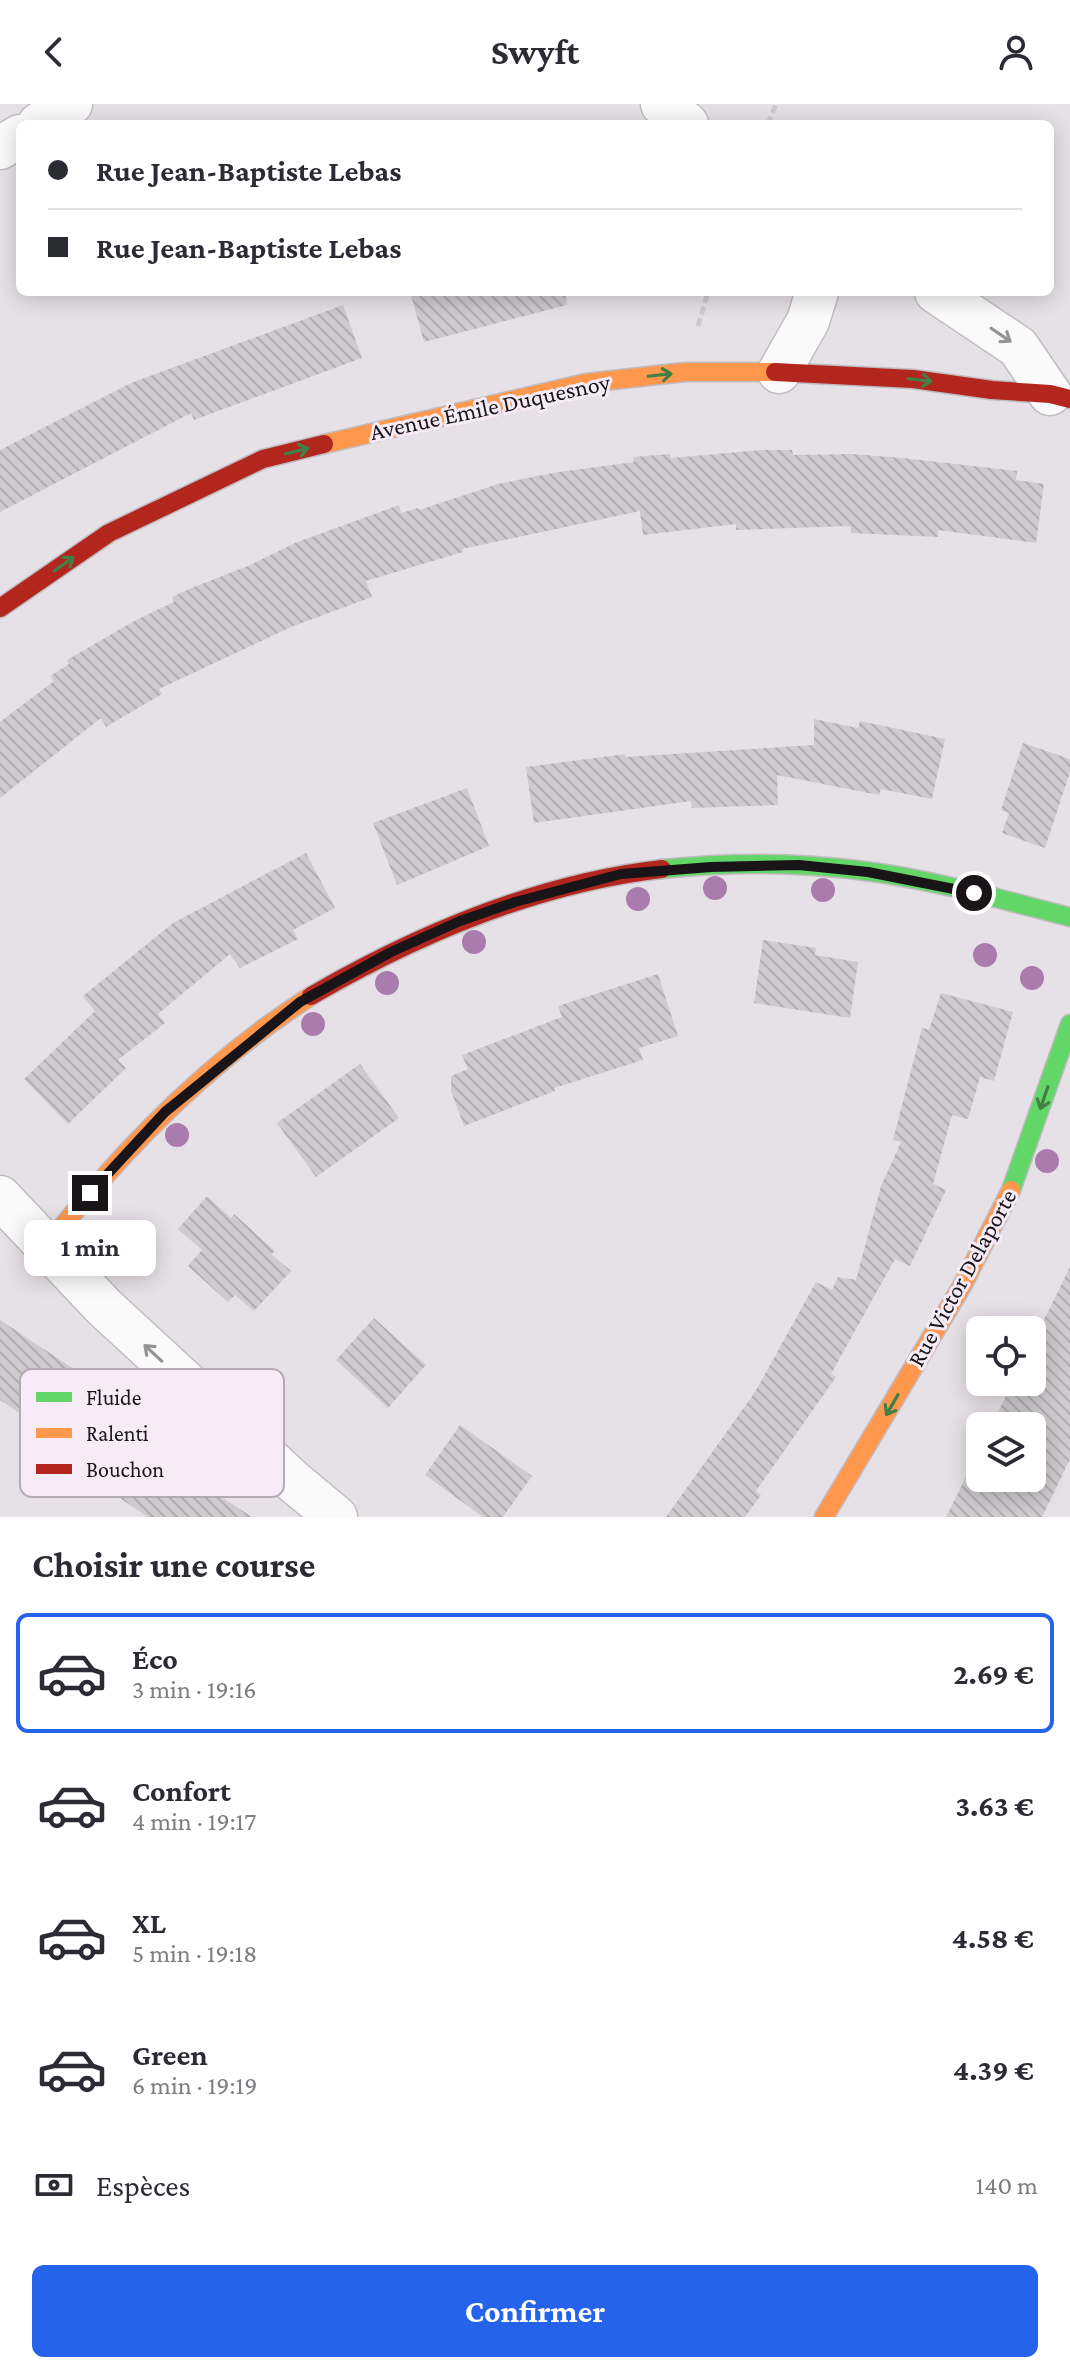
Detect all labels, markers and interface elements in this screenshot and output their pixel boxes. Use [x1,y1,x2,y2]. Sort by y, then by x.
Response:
icon: back [32,30,76,74]
icon: person [994,30,1038,74]
text: Swyft [491,32,579,72]
text: Rue Jean-Baptiste Lebas [96,154,401,187]
text: Rue Jean-Baptiste Lebas [96,231,401,264]
one-way arrow [989,327,1011,343]
one-way arrow [646,367,673,382]
street label: Avenue Émile Duquesnoy [367,368,613,445]
one-way arrow [907,373,932,388]
one-way arrow [283,442,309,457]
one-way arrow [53,556,75,572]
route start [956,875,992,911]
one-way arrow [1036,1085,1051,1110]
route end [72,1175,108,1211]
street label: Rue Victor Delaporte [902,1184,1021,1371]
callout: 1 min [24,1221,156,1277]
text: 1 min [60,1233,120,1262]
map controls [966,1316,1046,1492]
button: locate [966,1316,1046,1396]
one-way arrow [144,1344,164,1362]
legend [20,1369,284,1497]
text: Fluide [86,1385,141,1410]
one-way arrow [884,1393,900,1416]
button: layers [966,1412,1046,1492]
text: Ralenti [86,1421,149,1446]
text: Bouchon [86,1457,164,1482]
text: Choisir une course [32,1545,315,1585]
icon: car [36,1637,108,1709]
text: Éco [132,1642,178,1675]
text: 2.69 € [953,1657,1034,1690]
text: 3 min · 19:16 [132,1675,257,1704]
icon: car [36,1769,108,1841]
text: Confort [132,1774,231,1807]
text: 3.63 € [955,1789,1034,1822]
text: 4 min · 19:17 [132,1807,256,1836]
icon: car [36,1901,108,1973]
text: XL [132,1906,166,1939]
text: 4.58 € [952,1921,1034,1954]
text: 5 min · 19:18 [132,1939,257,1968]
icon: car [36,2033,108,2105]
text: Green [132,2038,208,2071]
text: 4.39 € [953,2053,1034,2086]
text: 6 min · 19:19 [132,2071,257,2100]
icon: cash [32,2163,76,2207]
text: Espèces [96,2169,190,2202]
text: 140 m [976,2171,1038,2200]
button: Confirmer [32,2265,1038,2357]

